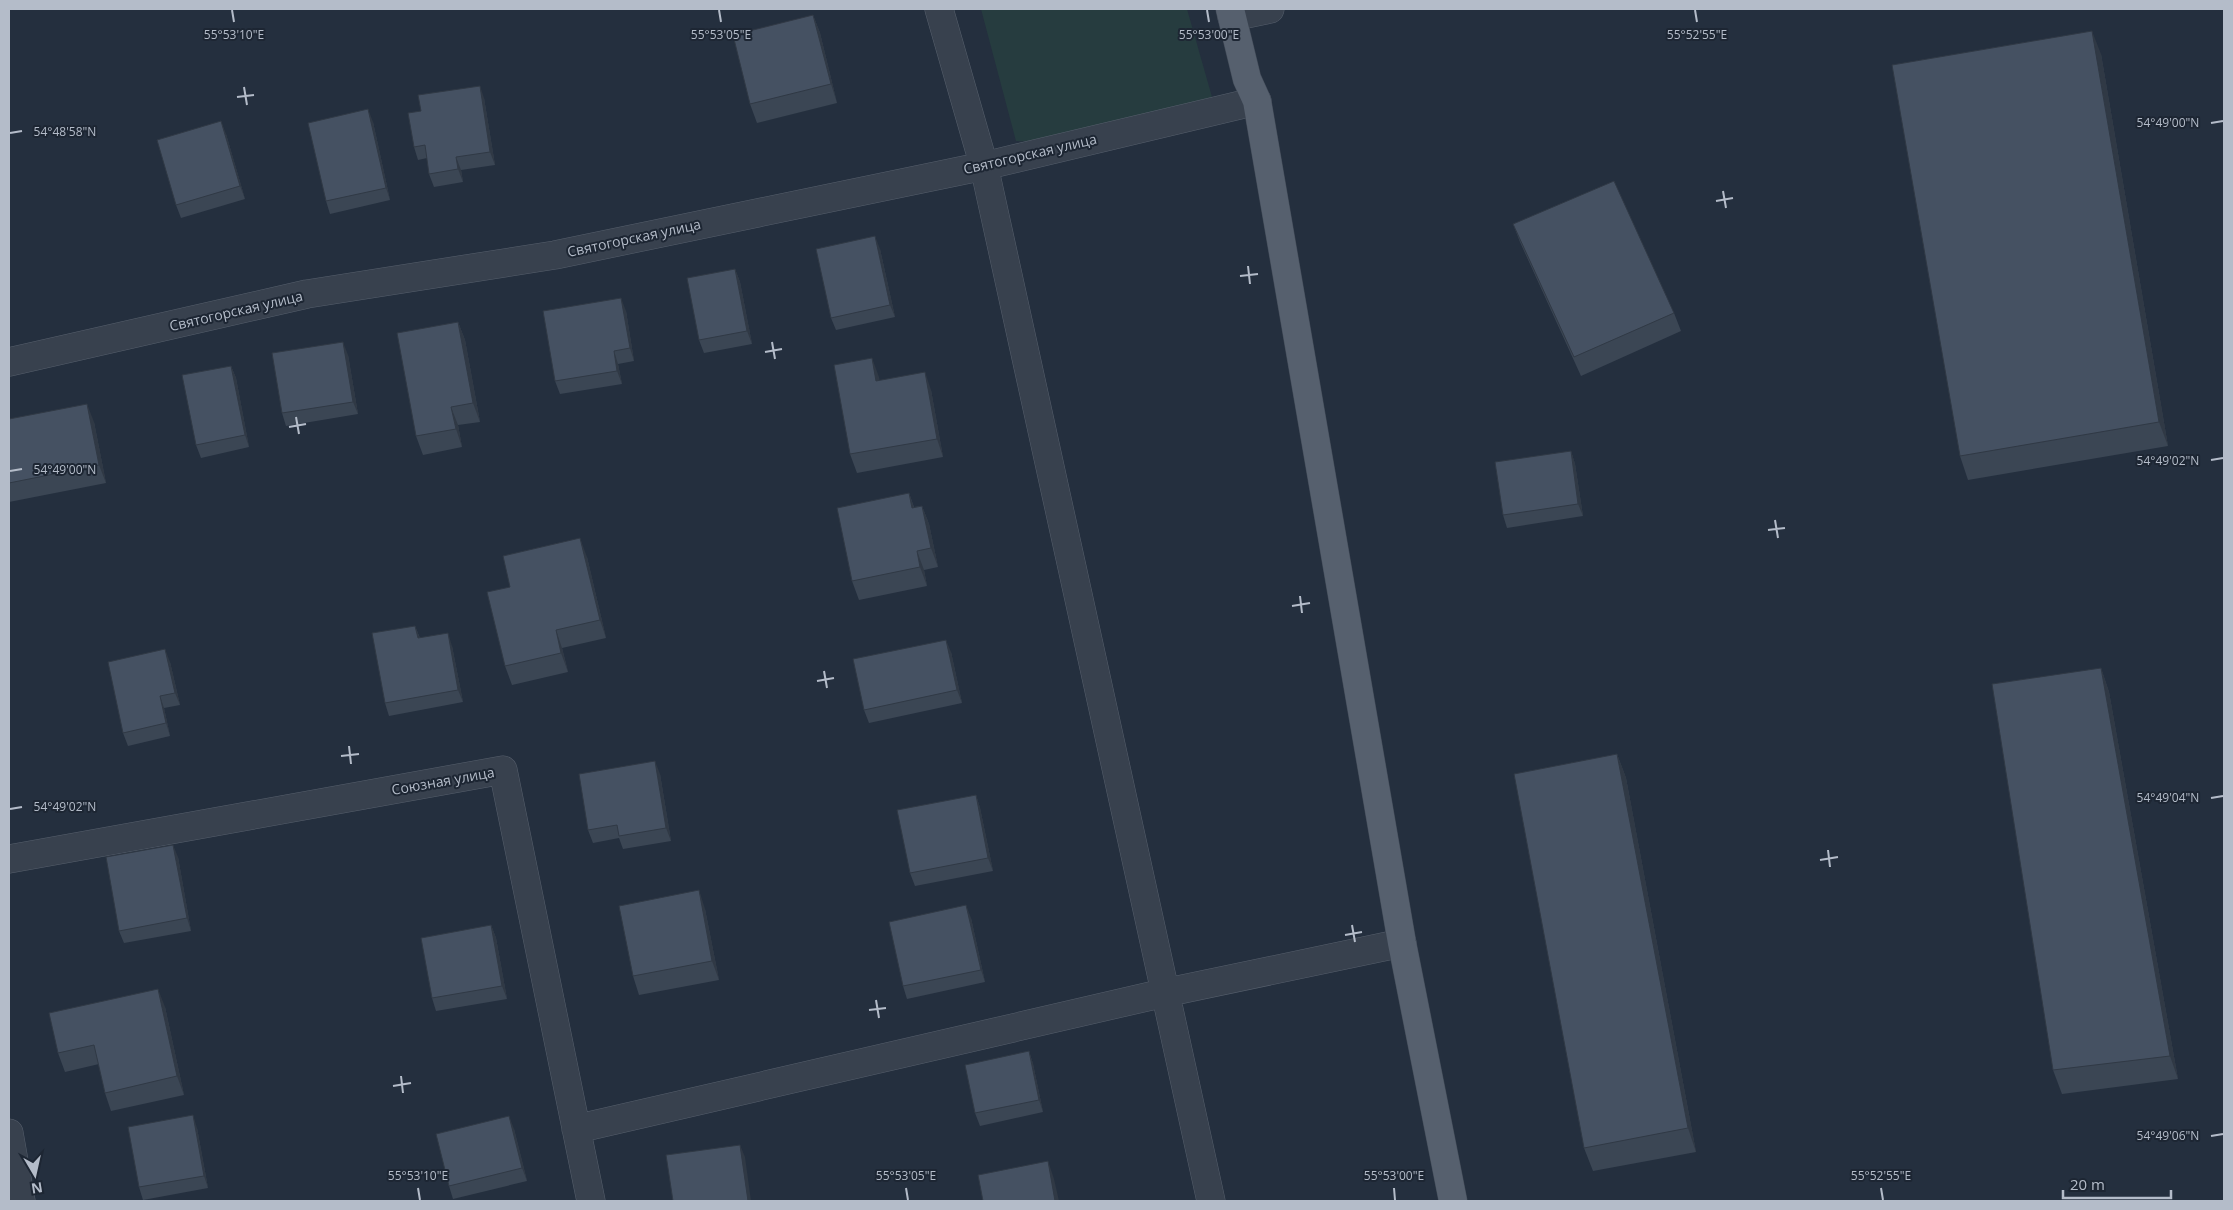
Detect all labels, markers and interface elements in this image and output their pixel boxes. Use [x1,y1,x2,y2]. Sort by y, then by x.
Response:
text: 55°53'10"E [204,26,264,43]
text: 55°53'05"E [691,26,751,43]
text: 55°53'00"E [1179,26,1239,43]
text: 55°52'55"E [1667,26,1727,43]
text: 54°49'00"N [2137,114,2199,131]
text: 54°48'58"N [34,123,96,140]
street label: Святогорская улица [961,129,1098,178]
street label: Святогорская улица [565,214,702,261]
street label: Святогорская улица [167,286,304,335]
text: 54°49'02"N [2137,452,2199,469]
text: 54°49'00"N [34,461,96,478]
street label: Союзная улица [390,762,496,799]
text: 54°49'04"N [2137,789,2199,806]
text: 54°49'02"N [34,798,96,815]
text: 54°49'06"N [2137,1127,2199,1144]
north arrow [10,1150,60,1200]
text: 55°53'10"E [388,1167,448,1184]
text: 55°53'05"E [876,1167,936,1184]
text: 55°53'00"E [1364,1167,1424,1184]
text: 55°52'55"E [1851,1167,1911,1184]
scale bar [2063,1168,2170,1200]
text: 20 m [2070,1174,2105,1194]
text: N [30,1178,44,1199]

